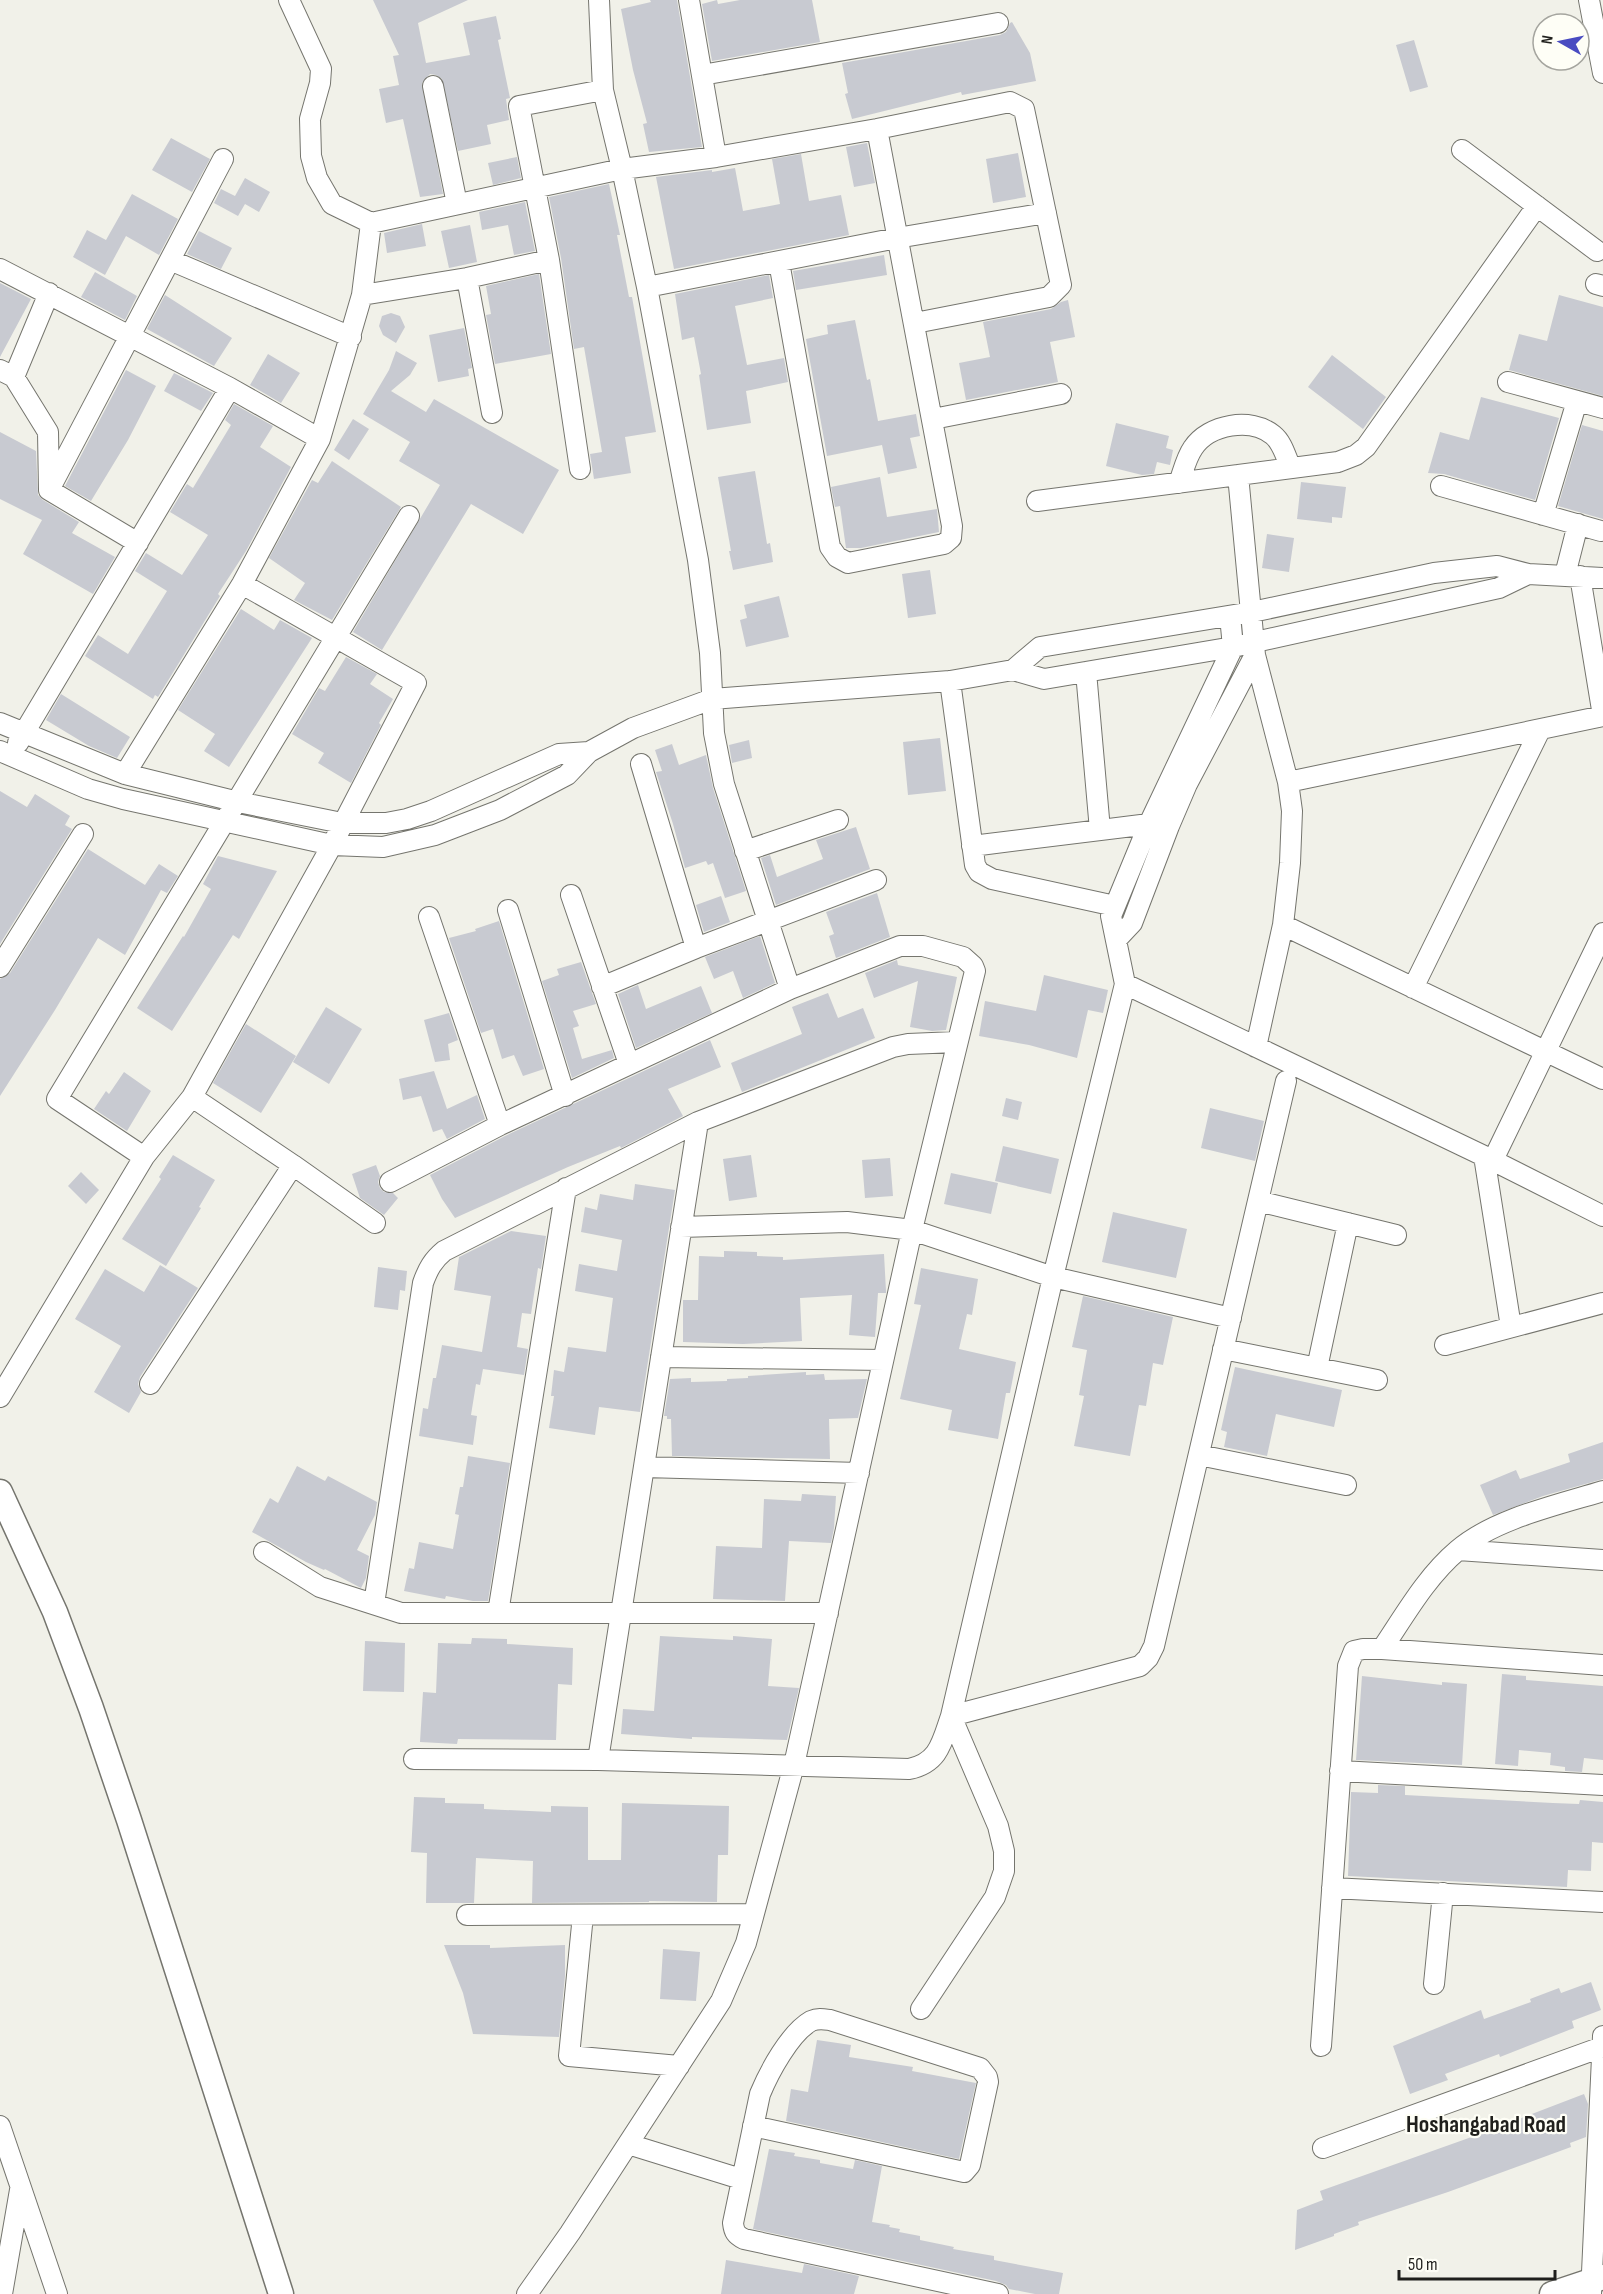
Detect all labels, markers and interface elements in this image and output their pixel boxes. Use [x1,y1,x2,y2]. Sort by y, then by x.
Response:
north arrow [1531,12,1591,72]
text: N [1538,34,1558,46]
district label: Hoshangabad Road [1406,2110,1566,2139]
scale bar [1399,2243,1555,2281]
text: 50 m [1408,2254,1438,2275]

